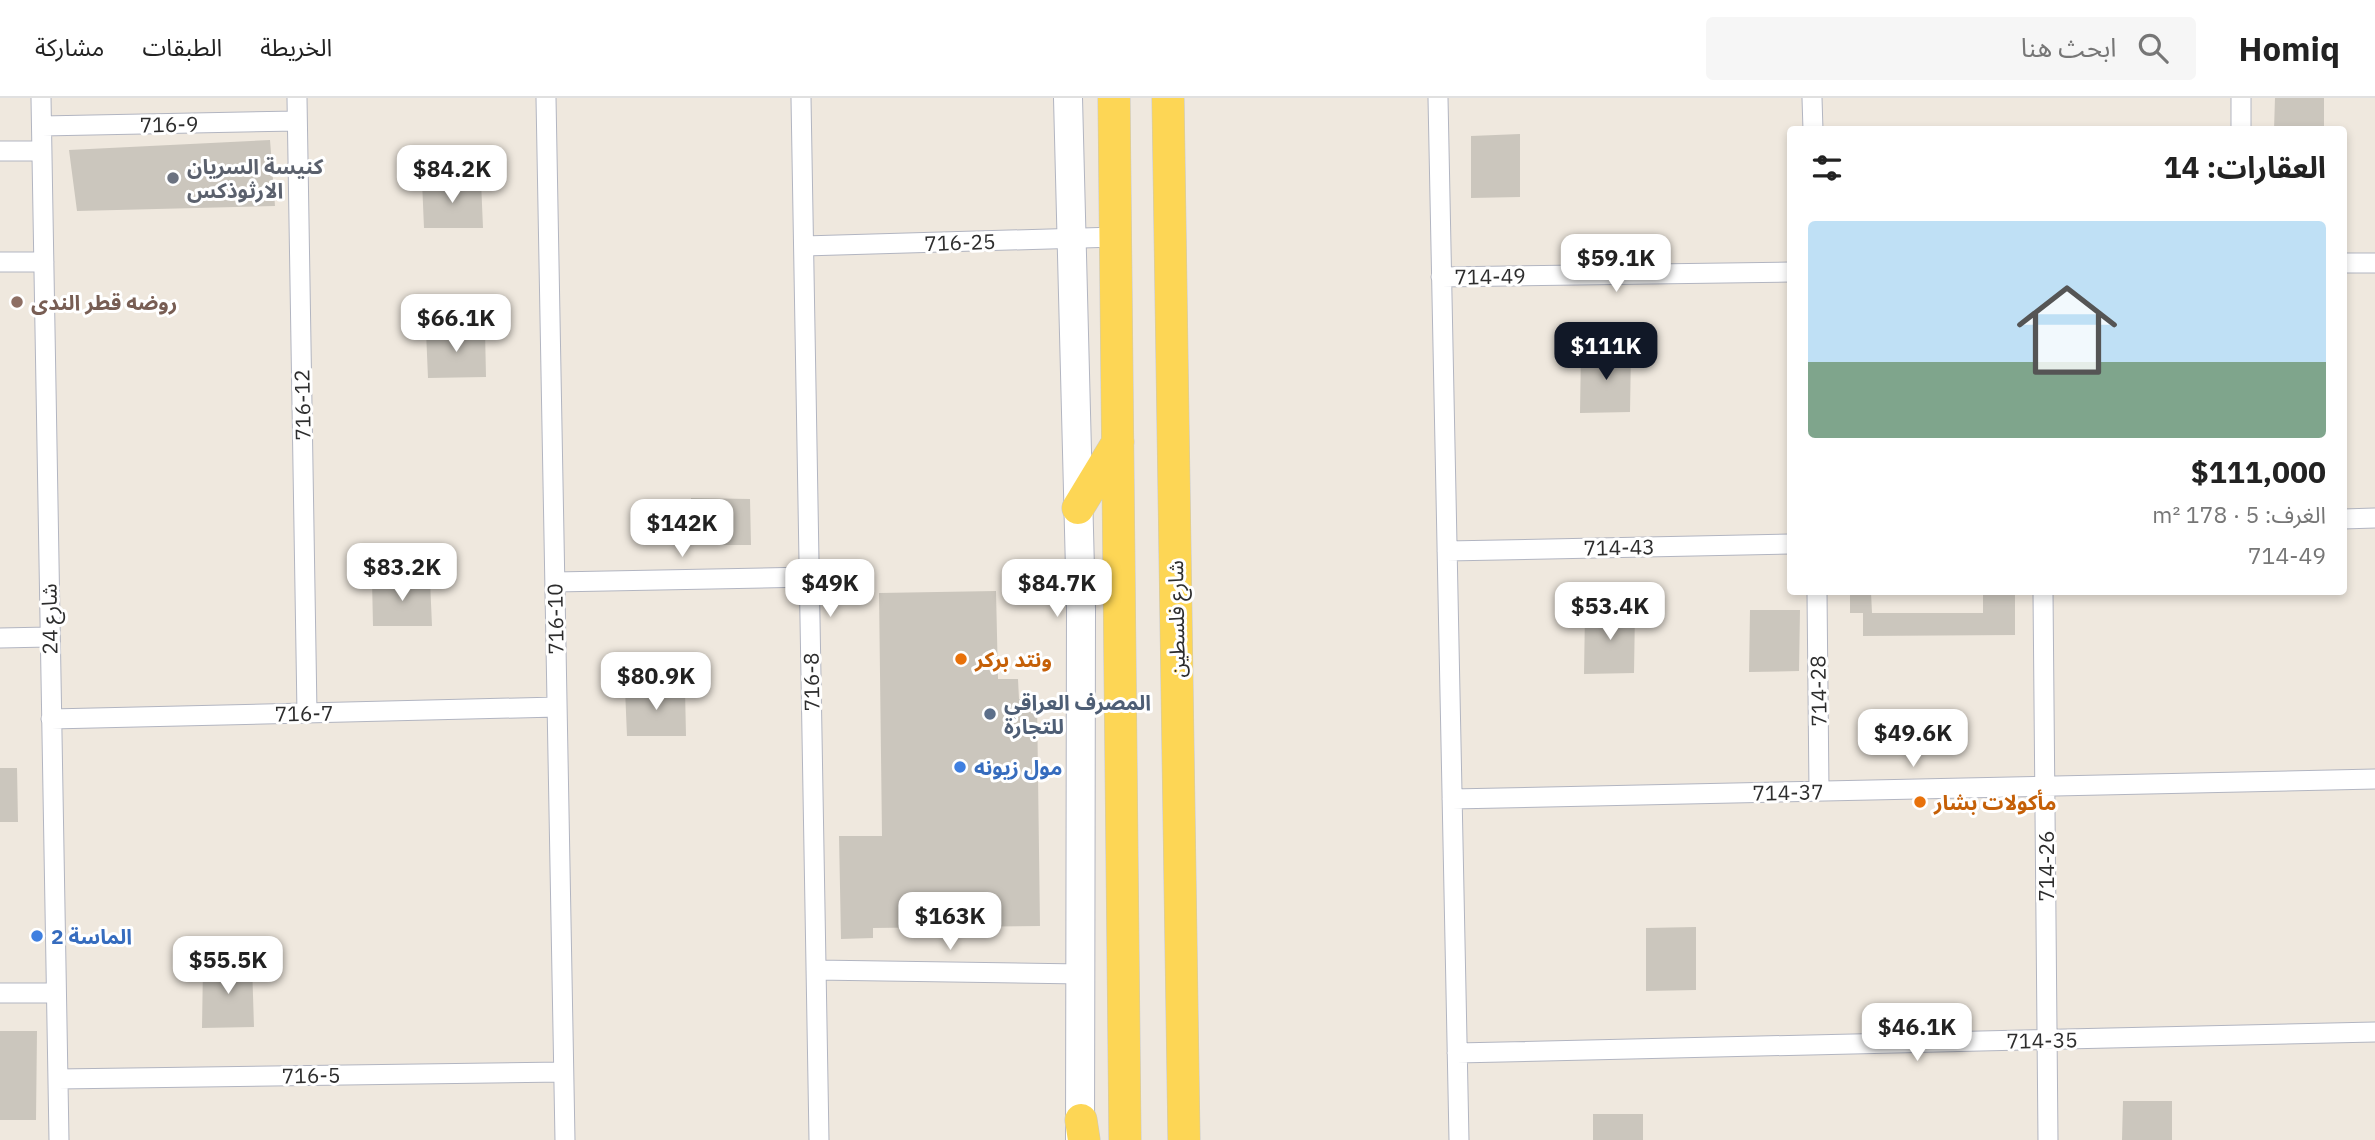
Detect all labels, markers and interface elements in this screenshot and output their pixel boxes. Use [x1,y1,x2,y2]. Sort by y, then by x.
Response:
search box [1706,17,2196,80]
text: Homiq [2238,27,2340,70]
icon: search [2134,29,2172,67]
text: ابحث هنا [2021,30,2116,64]
text: مشاركة [35,31,104,63]
text: الطبقات [142,31,222,63]
text: الخريطة [260,31,332,63]
street label: 716-9 [139,109,199,139]
pin: $84.2K [395,146,509,205]
text: العقارات: 14 [2164,147,2326,186]
icon: filters [1808,149,1846,187]
place label: كنيسة السريان الارثوذكس [187,152,324,204]
text: $84.2K [413,153,491,183]
marker: كنيسة السريان الارثوذكس [165,170,181,186]
street label: 716-25 [924,227,996,257]
pin: $59.1K [1559,234,1673,294]
text: $59.1K [1577,242,1655,272]
street label: 714-49 [1454,261,1526,291]
icon: home [2004,267,2130,393]
place label: روضه قطر الندى [31,288,177,316]
marker: روضه قطر الندى [9,294,25,310]
pin: $66.1K [399,294,513,354]
text: $66.1K [417,302,495,332]
pin: $111K [1557,322,1655,382]
text: $111K [1570,330,1642,360]
street label: 716-12 [287,369,317,441]
text: $111,000 [2191,452,2326,491]
text: الغرف: 5 · 178 m² [2152,499,2326,529]
pin: $142K [633,500,731,559]
text: $142K [646,507,718,537]
street label: 714-43 [1583,532,1655,562]
text: 714-49 [2248,540,2326,570]
pin: $83.2K [345,544,459,603]
text: $83.2K [363,551,441,581]
pin: $49K [789,560,871,619]
pin: $84.7K [1000,560,1114,619]
street label: شارع فلسطين [1161,560,1193,678]
text: $49K [801,567,859,597]
text: $84.7K [1018,567,1096,597]
pin: $53.4K [1553,582,1667,642]
street label: شارع 24 [34,583,66,655]
street label: 716-10 [540,583,570,655]
text: $53.4K [1571,590,1649,620]
place label: ونتد بركر [974,645,1052,673]
marker: ونتد بركر [953,651,969,667]
pin: $80.9K [599,652,713,712]
street label: 716-8 [796,652,826,712]
street label: 714-28 [1803,655,1833,727]
text: $80.9K [617,660,695,690]
place label: المصرف العراقي للتجارة [1004,688,1151,740]
street label: 716-7 [274,698,334,728]
marker: المصرف العراقي للتجارة [982,706,998,722]
pin: $49.6K [1856,710,1970,769]
text: $49.6K [1874,717,1952,747]
place label: مول زيونه [974,753,1063,781]
marker: مول زيونه [952,759,968,775]
street label: 714-37 [1752,777,1824,807]
place label: مأكولات بشار [1933,788,2056,816]
marker: مأكولات بشار [1912,794,1928,810]
street label: 714-26 [2032,830,2060,902]
pin: $163K [901,892,999,952]
text: $163K [914,900,986,930]
place label: الماسة 2 [51,922,132,950]
marker: الماسة 2 [29,928,45,944]
pin: $55.5K [171,936,285,996]
text: $55.5K [189,944,267,974]
pin: $46.1K [1860,1004,1974,1063]
text: $46.1K [1878,1011,1956,1041]
street label: 714-35 [2006,1025,2078,1055]
street label: 716-5 [281,1060,341,1090]

